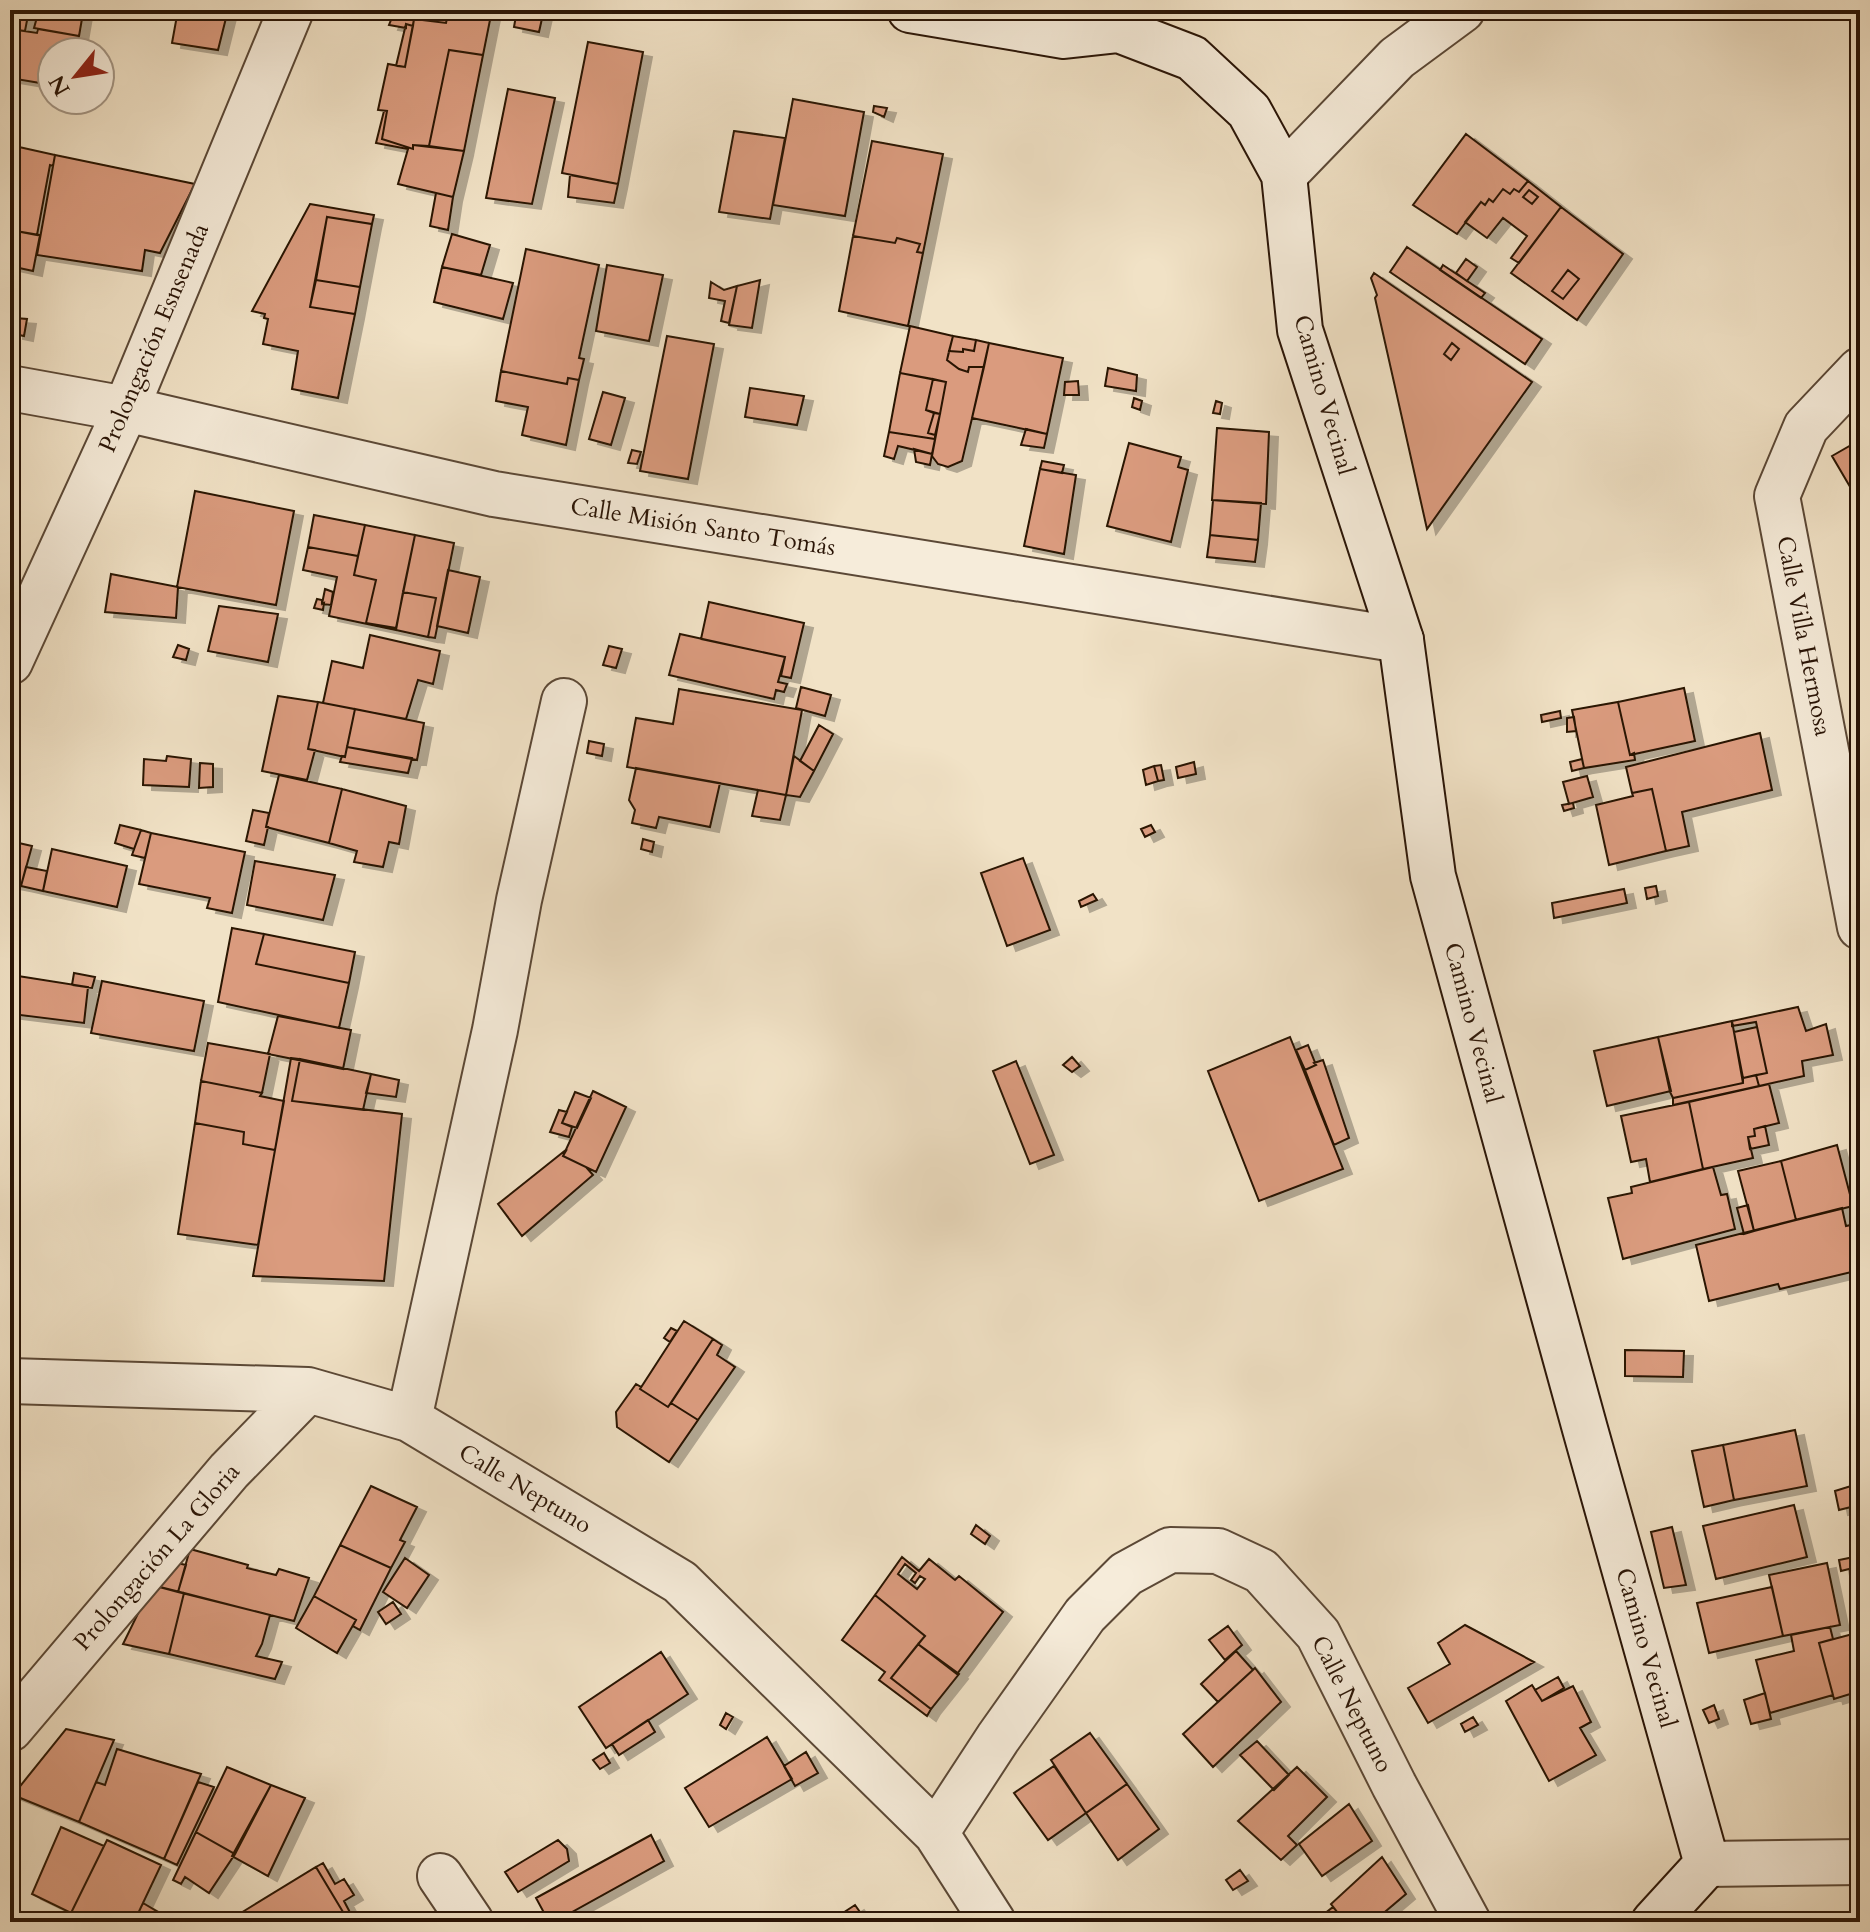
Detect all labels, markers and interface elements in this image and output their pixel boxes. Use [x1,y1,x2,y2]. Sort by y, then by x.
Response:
north arrow [36,36,116,116]
text: N [42,70,77,101]
street label: Prolongación Esnsenada [91,218,217,458]
street label: Camino Vecinal [1285,311,1363,479]
street label: Calle Misión Santo Tomás [568,490,838,564]
street label: Calle Villa Hermosa [1768,533,1840,739]
street label: Camino Vecinal [1436,939,1510,1107]
street label: Calle Neptuno [452,1436,598,1542]
street label: Prolongación La Gloria [66,1456,248,1658]
street label: Camino Vecinal [1607,1564,1685,1732]
street label: Calle Neptuno [1303,1630,1401,1778]

